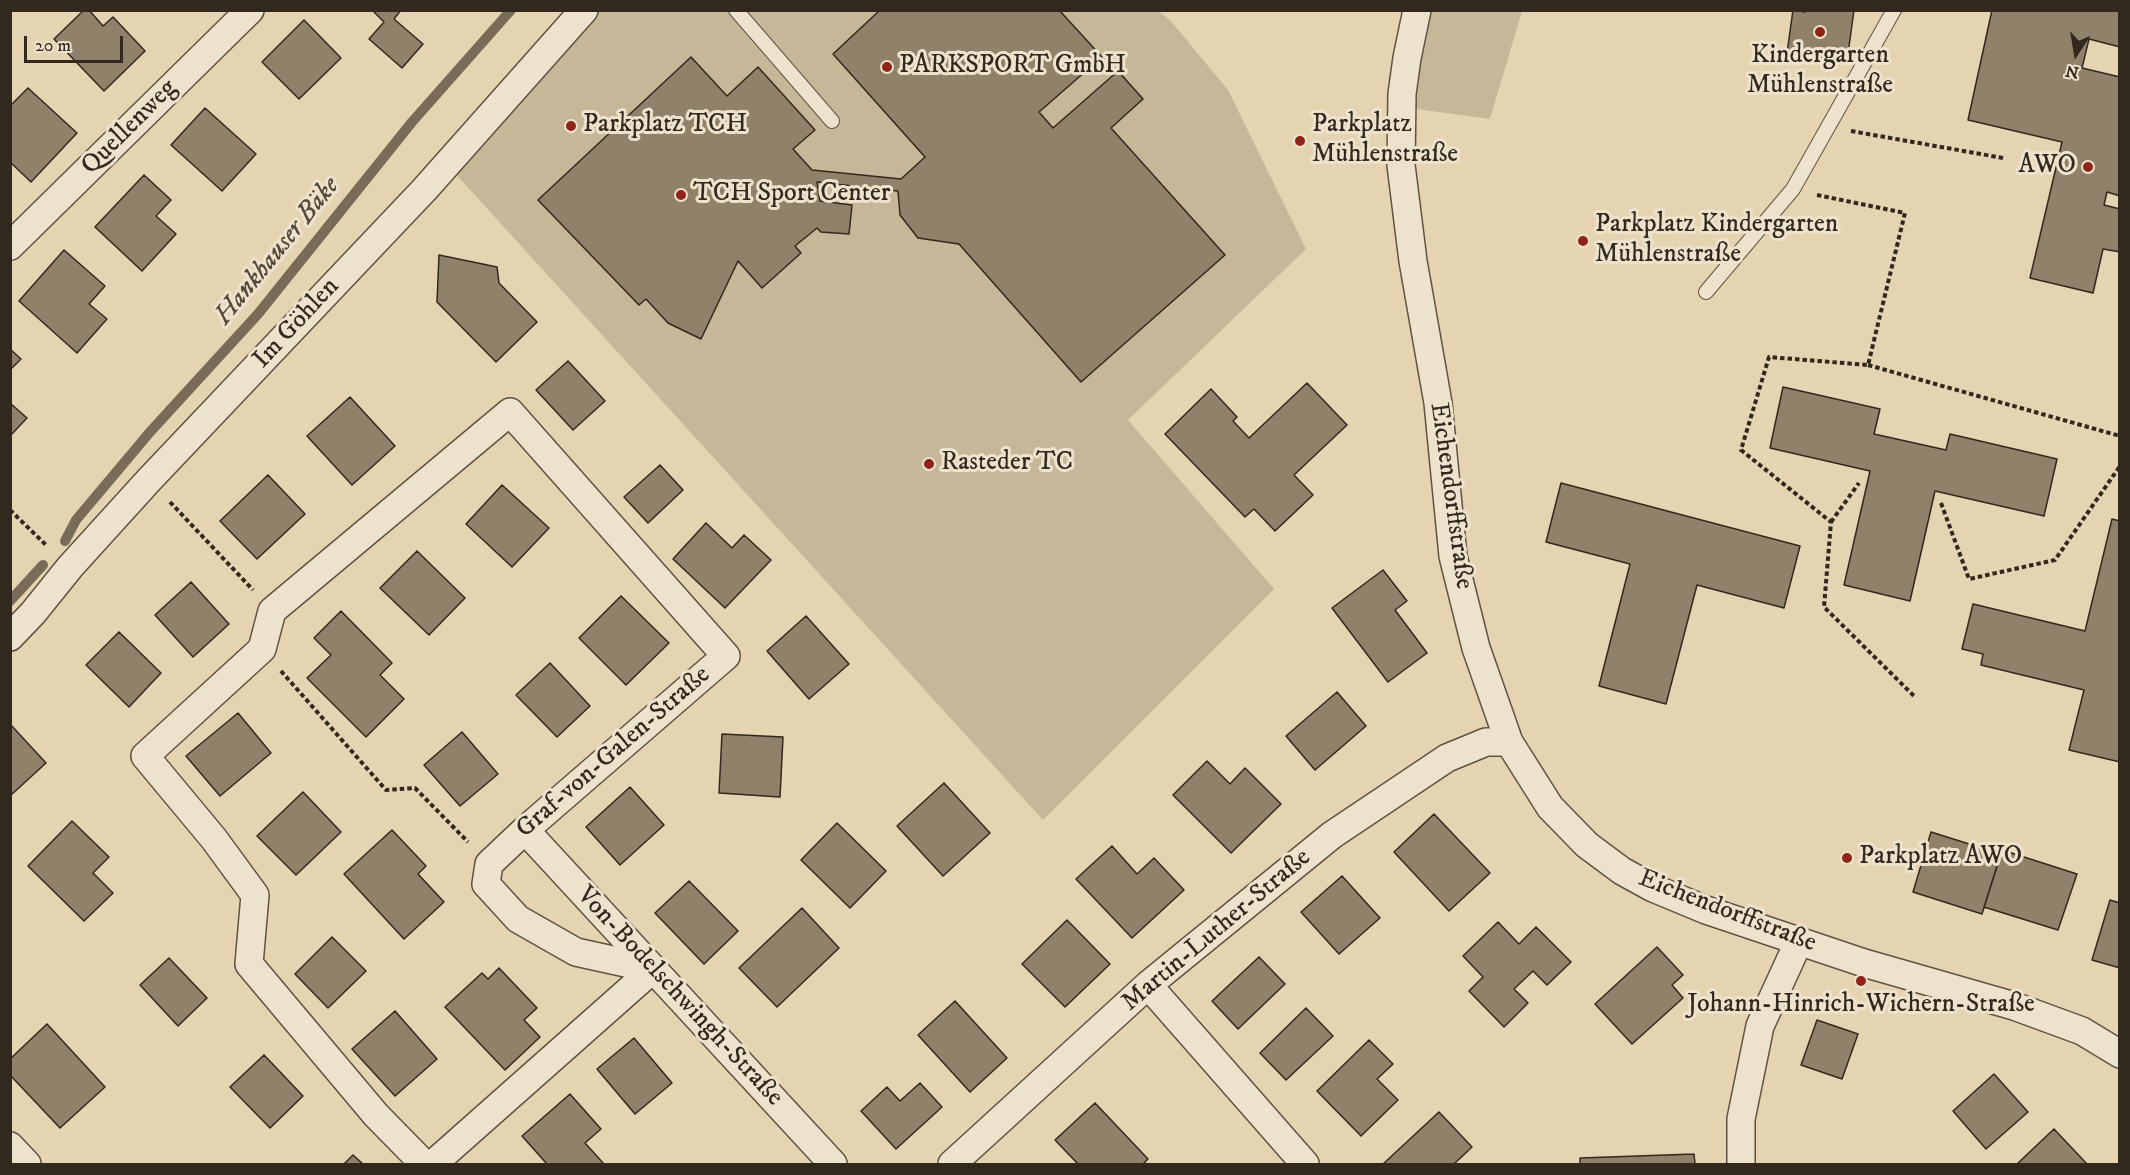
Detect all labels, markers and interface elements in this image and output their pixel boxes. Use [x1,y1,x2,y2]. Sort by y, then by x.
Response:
scale bar [27,24,126,62]
north arrow [2046,24,2106,84]
marker: Kindergarten Mühlenstraße [1813,25,1827,39]
text: 20 m [35,35,71,57]
place label: Kindergarten Mühlenstraße [1747,41,1893,102]
place label: PARKSPORT GmbH [899,51,1126,83]
marker: PARKSPORT GmbH [880,60,894,74]
text: N [2064,60,2081,83]
street label: Quellenweg [76,74,184,182]
place label: Parkplatz TCH [583,110,747,142]
place label: Parkplatz Mühlenstraße [1312,110,1458,172]
marker: Parkplatz TCH [564,119,578,133]
marker: Parkplatz Mühlenstraße [1293,134,1307,148]
place label: AWO [2018,151,2076,183]
marker: AWO [2081,160,2095,174]
water label: Hankhauser Bäke [208,172,348,332]
place label: TCH Sport Center [693,179,890,211]
marker: TCH Sport Center [674,188,688,202]
place label: Parkplatz Kindergarten Mühlenstraße [1595,210,1838,272]
marker: Parkplatz Kindergarten Mühlenstraße [1576,234,1590,248]
street label: Im Göhlen [247,272,347,376]
street label: Eichendorffstraße [1421,401,1479,591]
place label: Rasteder TC [941,448,1073,480]
marker: Rasteder TC [922,457,936,471]
street label: Graf-von-Galen-Straße [511,660,717,846]
place label: Parkplatz AWO [1859,842,2022,874]
street label: Martin-Luther-Straße [1116,843,1318,1019]
marker: Parkplatz AWO [1840,851,1854,865]
street label: Eichendorffstraße [1634,864,1820,960]
street label: Von-Bodelschwingh-Straße [569,881,789,1113]
marker: Johann-Hinrich-Wichern-Straße [1854,974,1868,988]
place label: Johann-Hinrich-Wichern-Straße [1687,990,2035,1022]

